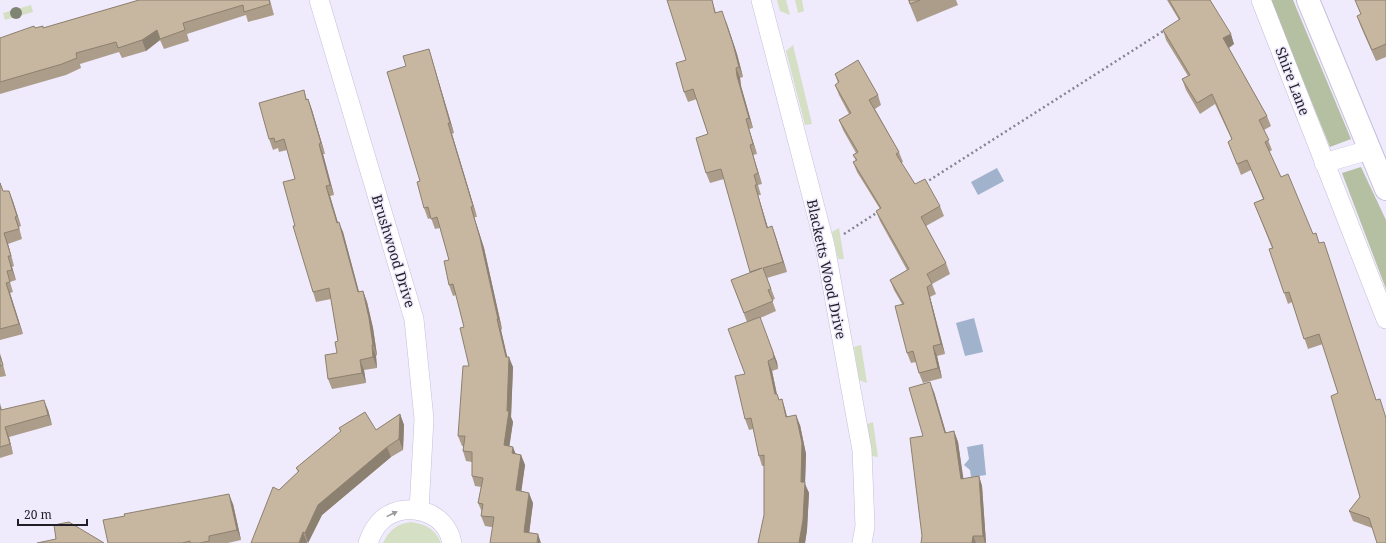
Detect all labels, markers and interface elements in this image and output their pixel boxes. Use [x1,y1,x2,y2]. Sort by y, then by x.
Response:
street label: Shire Lane [1271,44,1315,118]
street label: Brushwood Drive [368,192,420,310]
street label: Blacketts Wood Drive [803,197,851,341]
scale bar [18,501,87,527]
text: 20 m [24,506,52,523]
one-way arrow [386,511,398,517]

